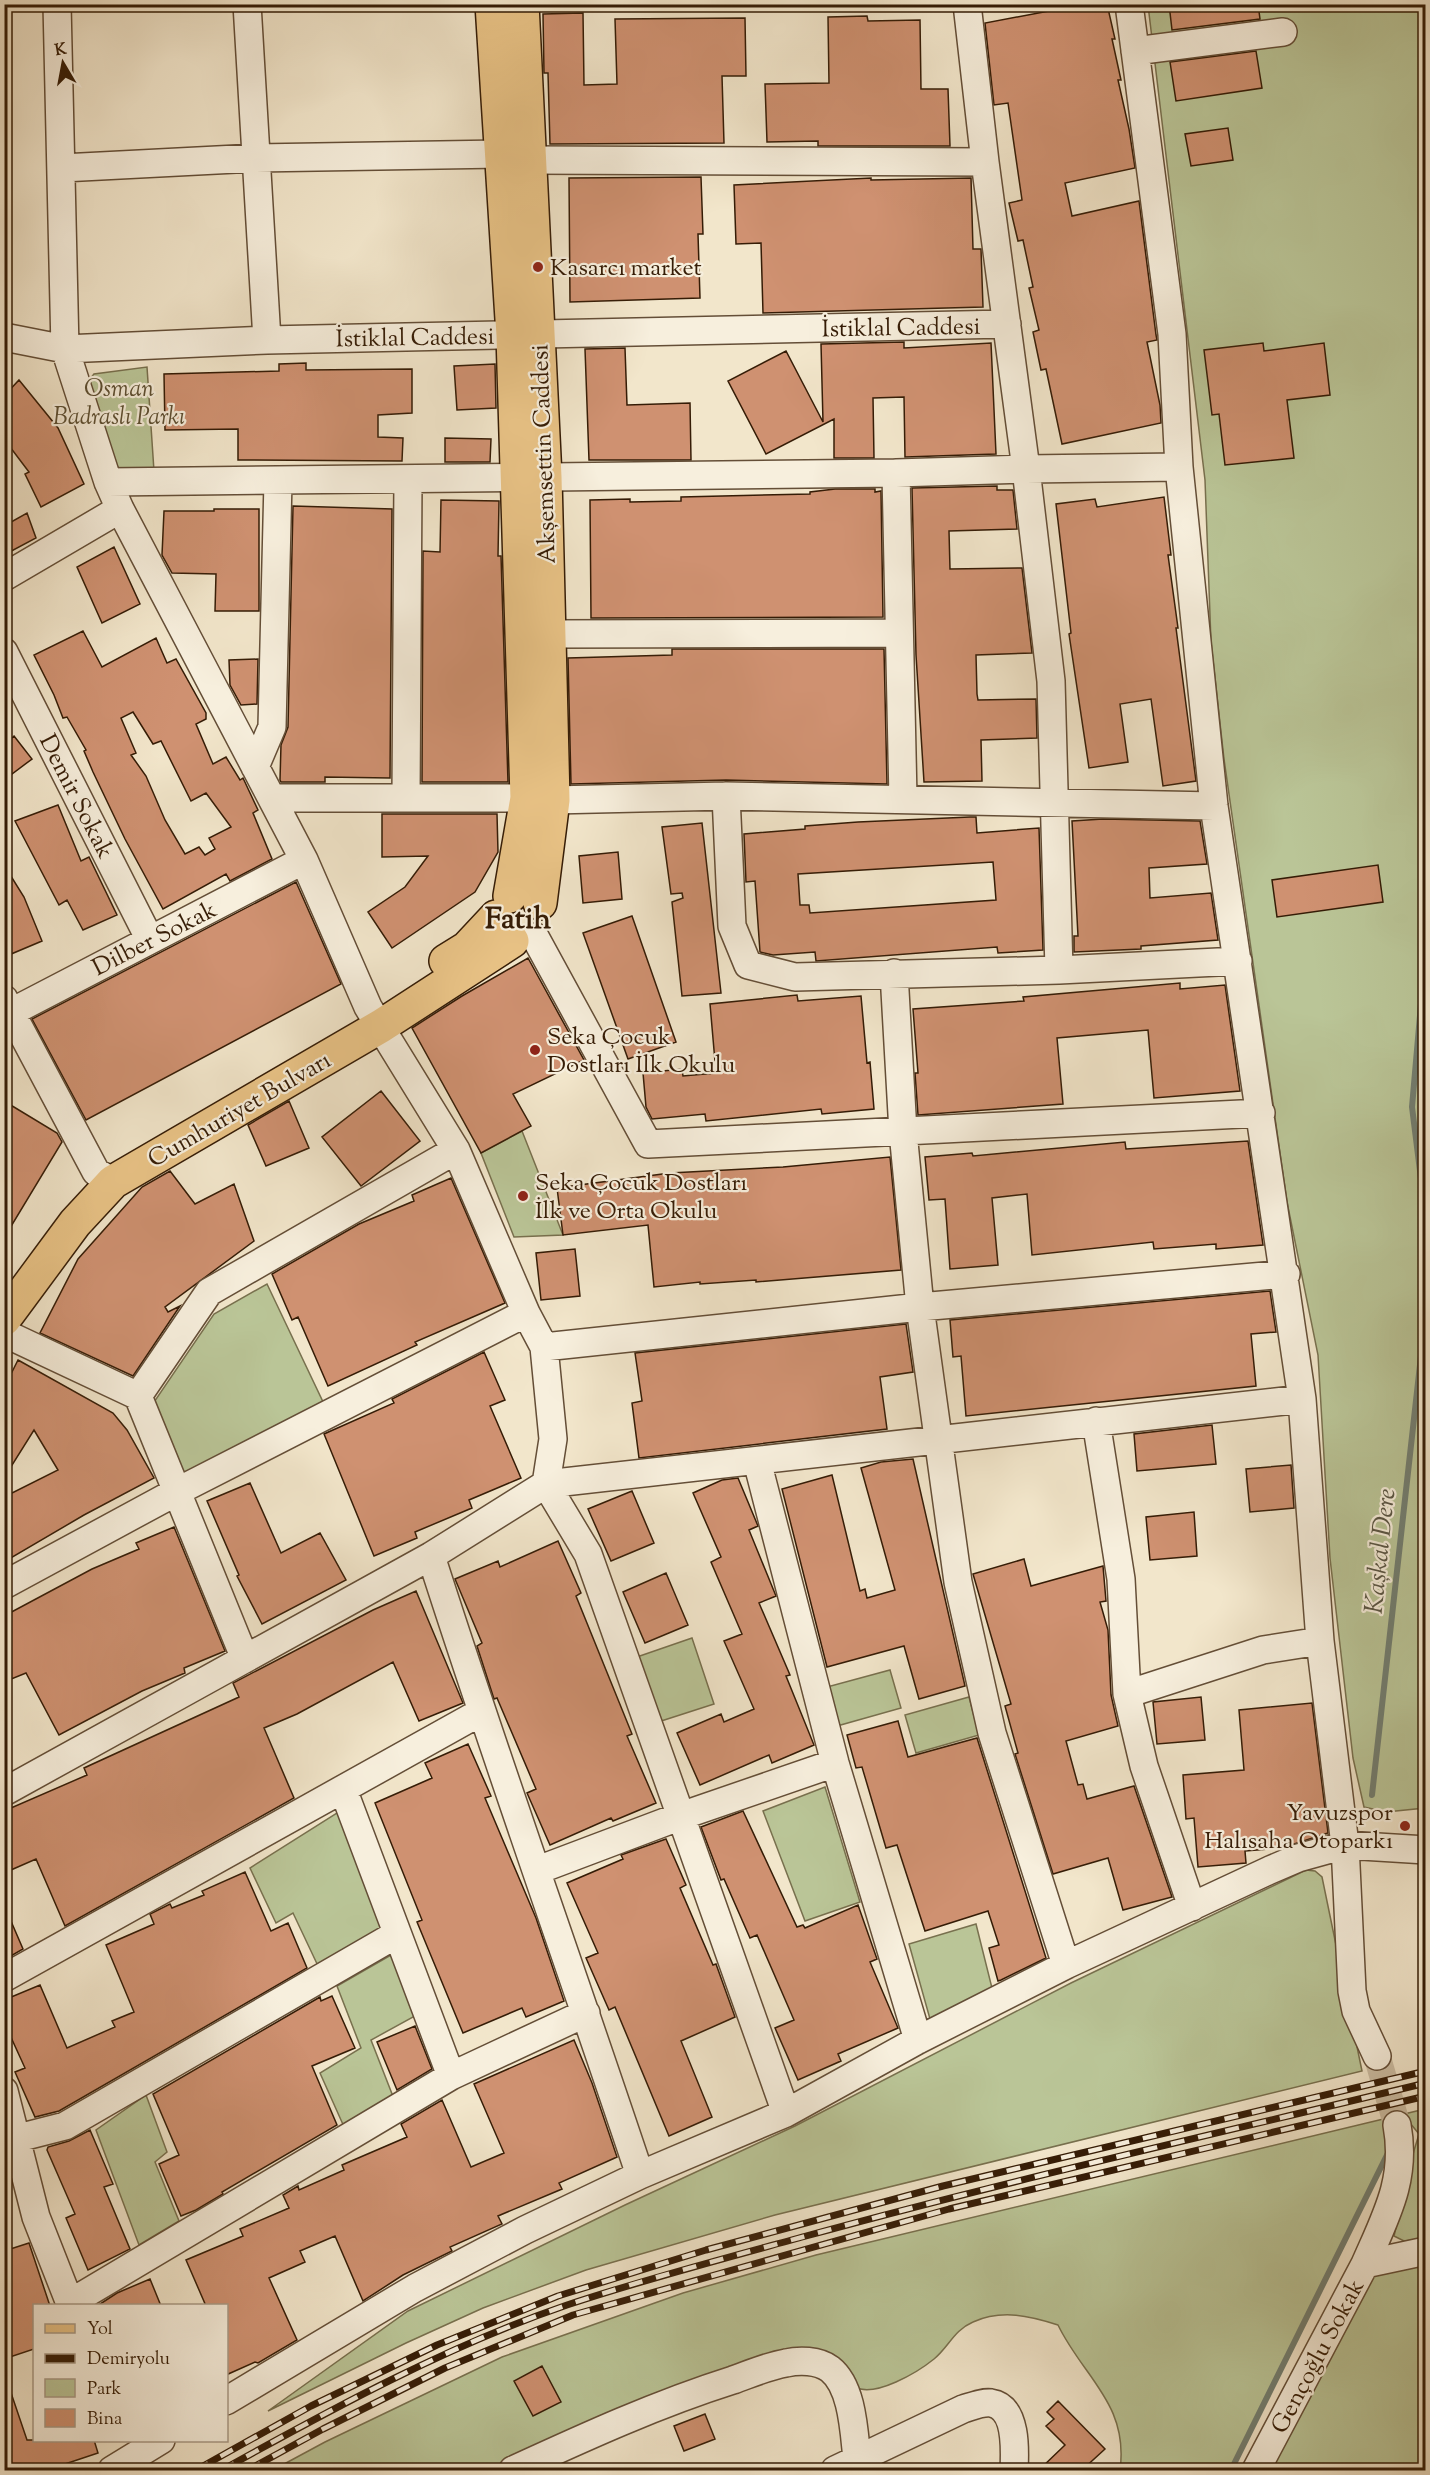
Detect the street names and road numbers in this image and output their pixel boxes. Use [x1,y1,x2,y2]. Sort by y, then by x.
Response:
street label: İstiklal Caddesi [821,311,981,347]
street label: İstiklal Caddesi [335,321,495,357]
street label: Akşemsettin Caddesi [524,343,566,564]
street label: Demir Sokak [29,729,121,865]
street label: Dilber Sokak [87,894,223,986]
street label: Cumhuriyet Bulvarı [142,1044,338,1177]
street label: Gençoğlu Sokak [1264,2274,1374,2440]

